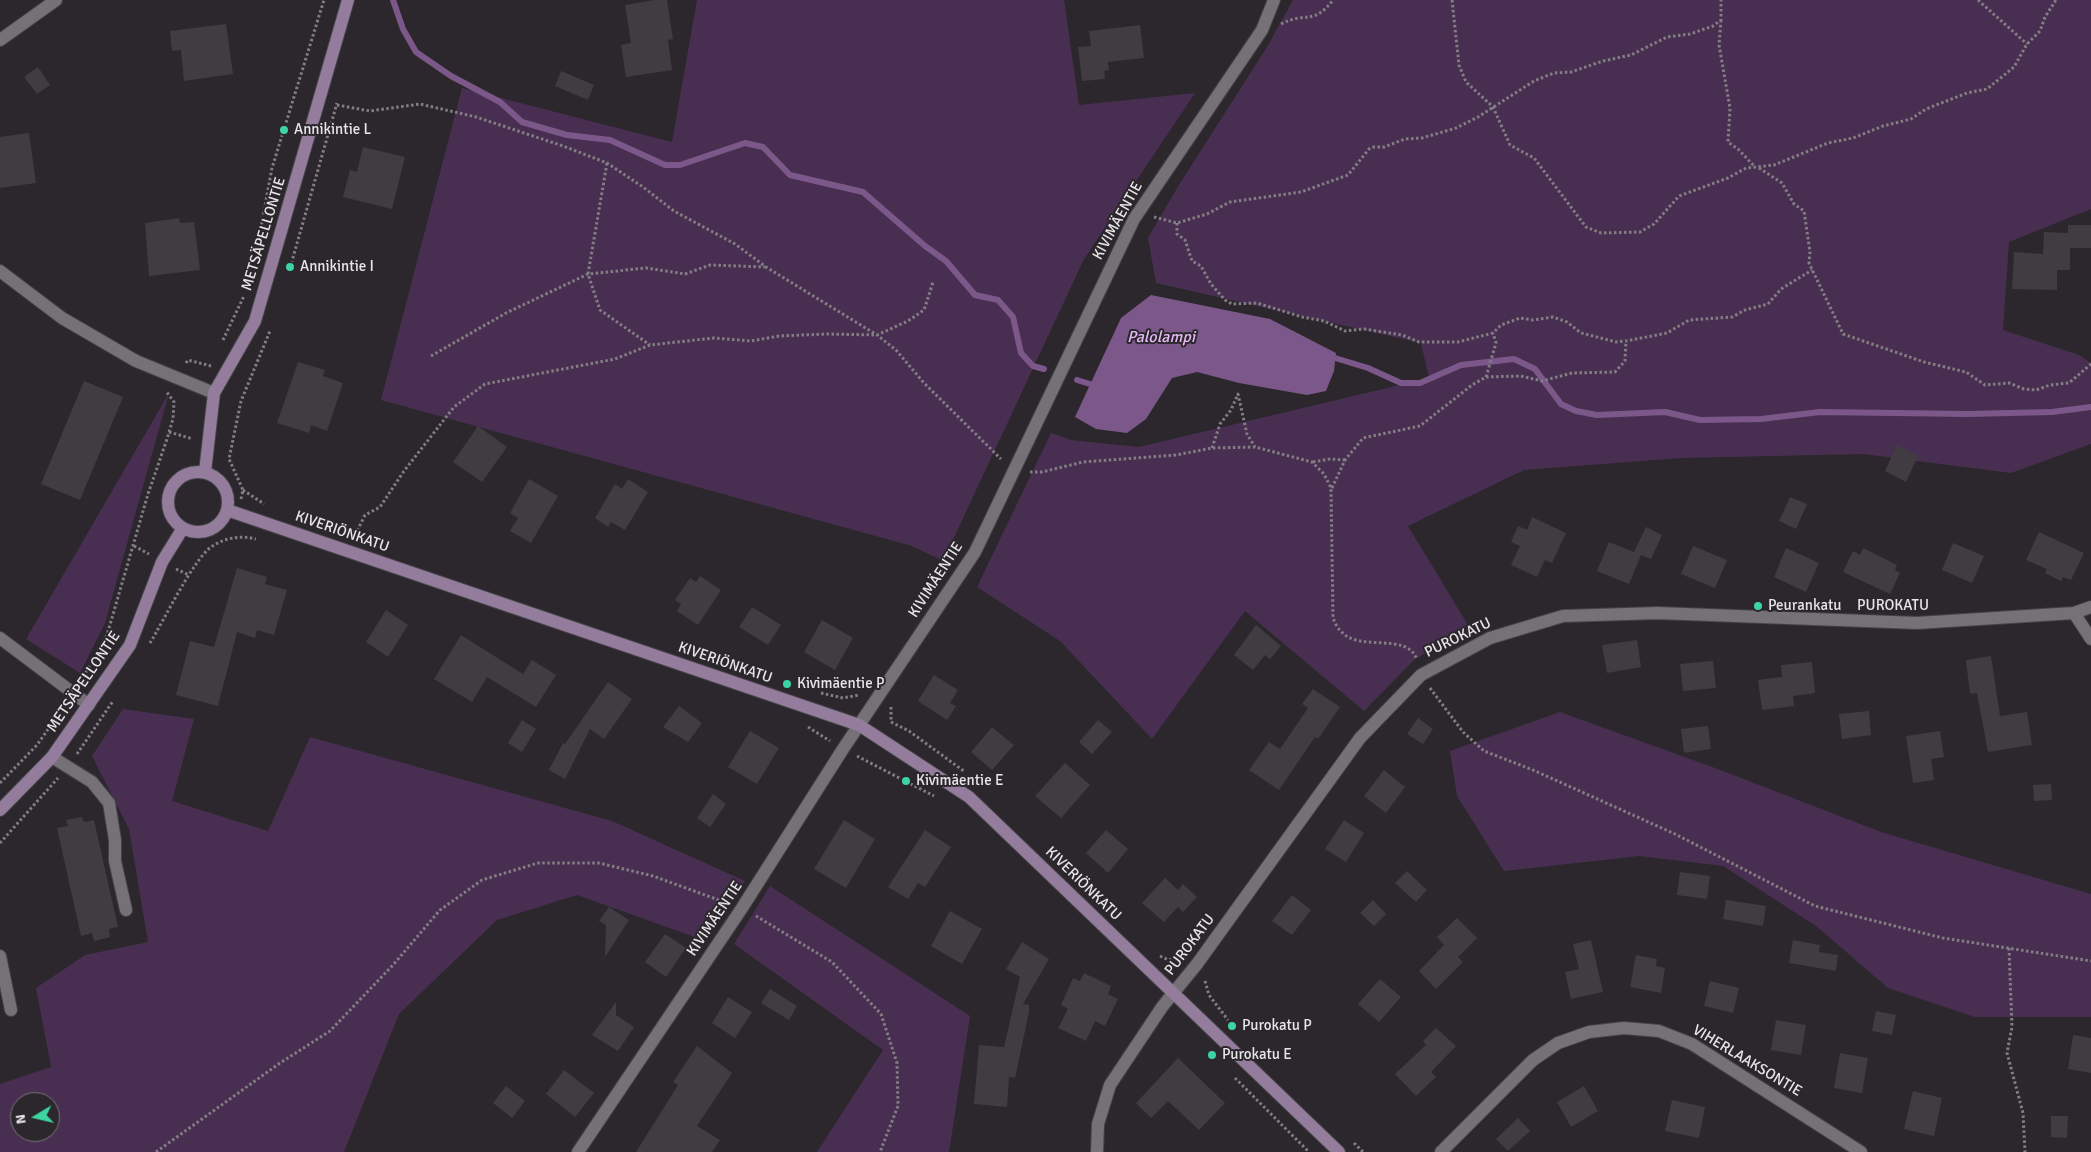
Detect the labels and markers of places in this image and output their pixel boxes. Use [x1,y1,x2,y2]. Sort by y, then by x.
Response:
place label: Annikintie L [294,121,371,139]
marker: Annikintie L [278,124,290,136]
place label: Annikintie I [300,258,374,276]
marker: Annikintie I [284,261,296,273]
place label: Peurankatu [1768,597,1841,615]
marker: Peurankatu [1752,600,1764,612]
place label: Kivimäentie P [797,675,885,693]
marker: Kivimäentie P [781,678,793,690]
place label: Kivimäentie E [916,772,1003,790]
marker: Kivimäentie E [900,775,912,787]
place label: Purokatu P [1242,1017,1312,1035]
marker: Purokatu P [1226,1020,1238,1032]
place label: Purokatu E [1222,1046,1292,1064]
marker: Purokatu E [1206,1049,1218,1061]

